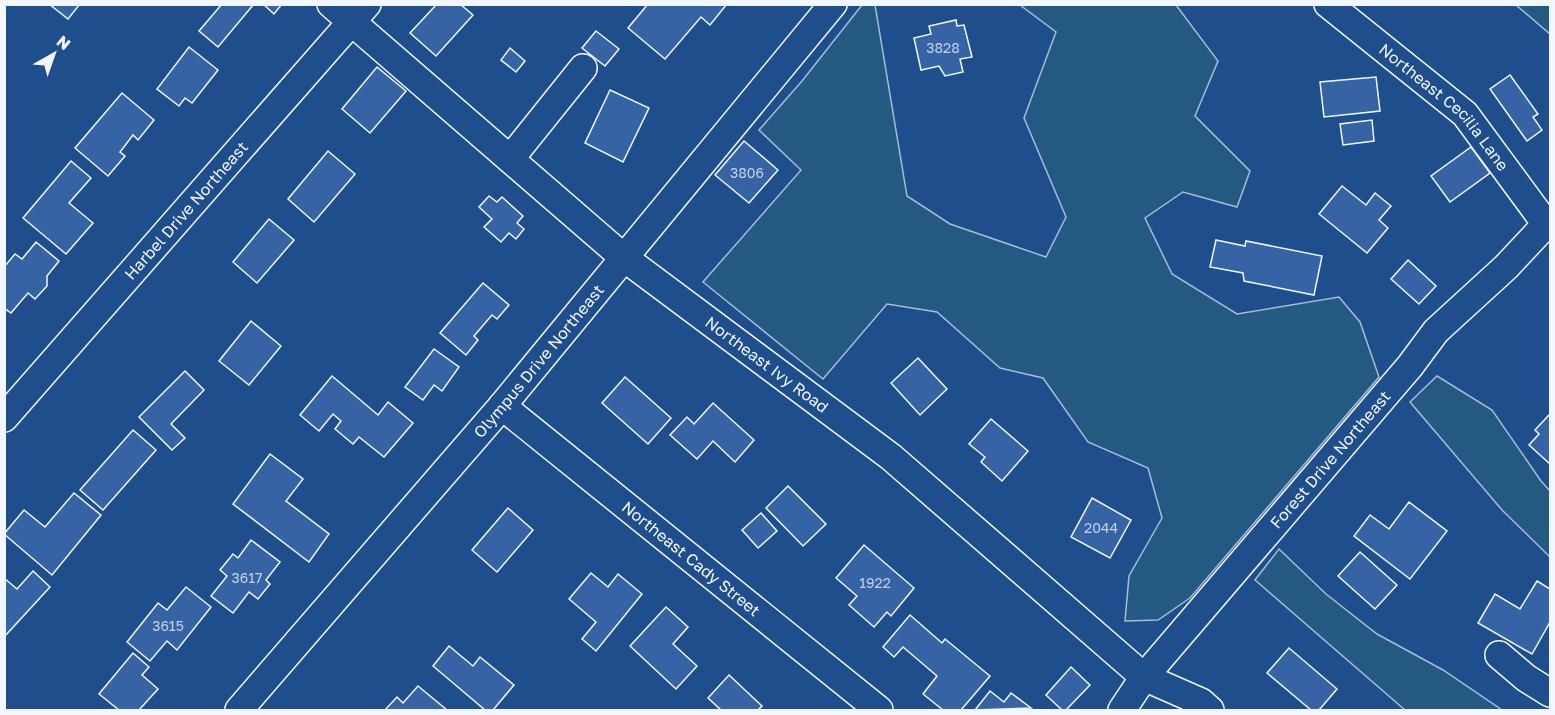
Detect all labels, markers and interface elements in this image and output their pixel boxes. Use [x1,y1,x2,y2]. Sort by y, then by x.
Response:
north arrow [24,24,84,84]
text: N [53,31,75,54]
house number: 3828 [926,39,960,56]
street label: Northeast Cecilia Lane [1375,39,1513,175]
street label: Harbel Drive Northeast [120,137,252,284]
house number: 3806 [730,164,764,181]
street label: Olympus Drive Northeast [469,280,608,442]
street label: Northeast Ivy Road [701,312,832,417]
street label: Forest Drive Northeast [1266,386,1395,532]
street label: Northeast Cady Street [618,497,764,620]
house number: 2044 [1084,519,1118,536]
house number: 3617 [232,569,262,586]
house number: 1922 [859,574,891,591]
house number: 3615 [152,617,184,634]

